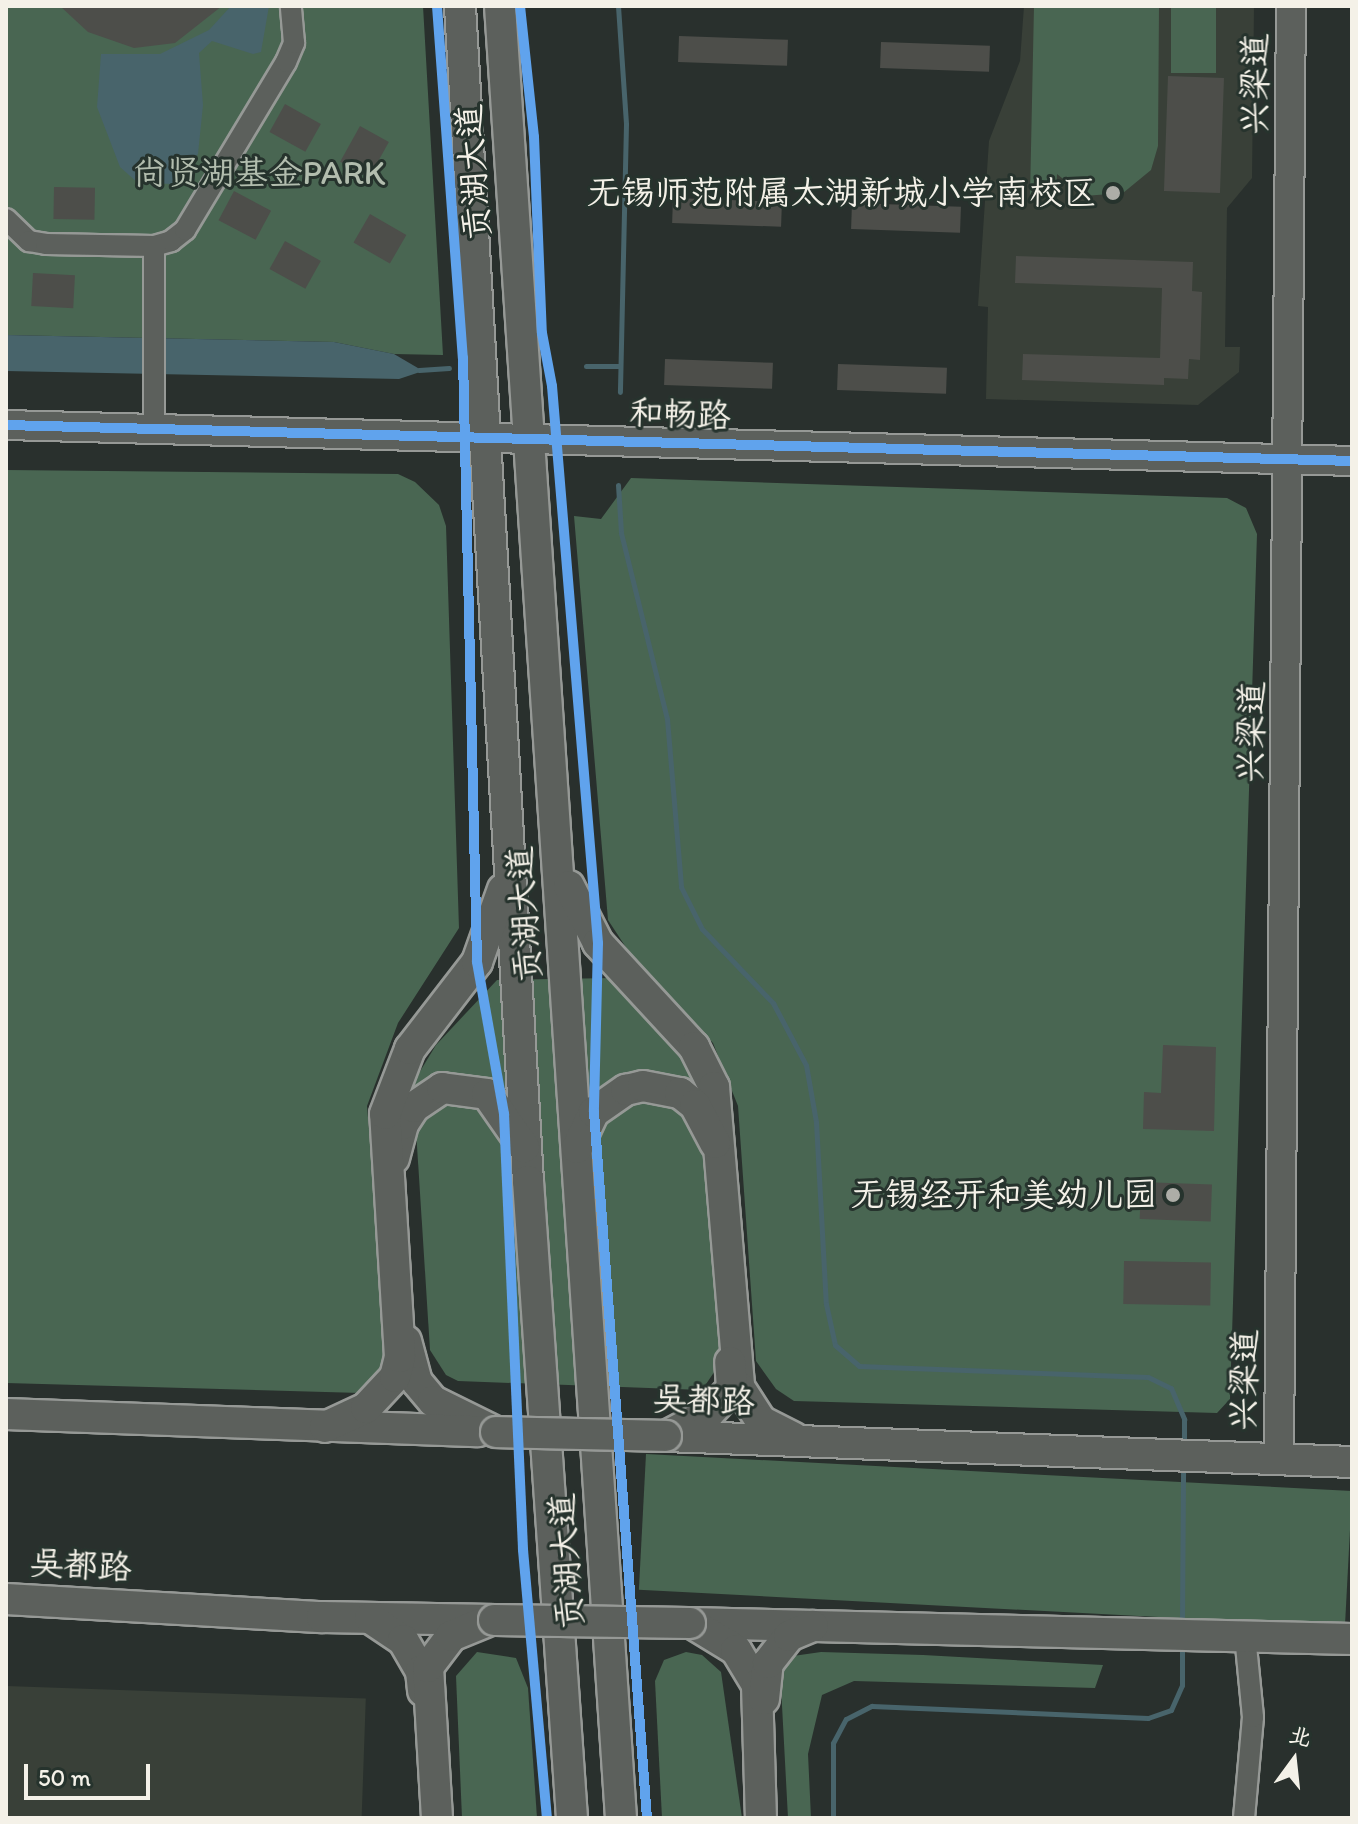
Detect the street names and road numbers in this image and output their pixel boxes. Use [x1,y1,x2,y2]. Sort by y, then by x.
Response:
street label: 兴梁道 [1235,33,1275,135]
street label: 贡湖大道 [448,103,498,241]
street label: 和畅路 [628,392,732,436]
street label: 兴梁道 [1230,681,1272,783]
street label: 贡湖大道 [499,845,549,983]
street label: 兴梁道 [1223,1329,1265,1431]
street label: 吴都路 [652,1378,756,1422]
street label: 贡湖大道 [541,1492,591,1630]
street label: 吴都路 [29,1542,133,1588]

